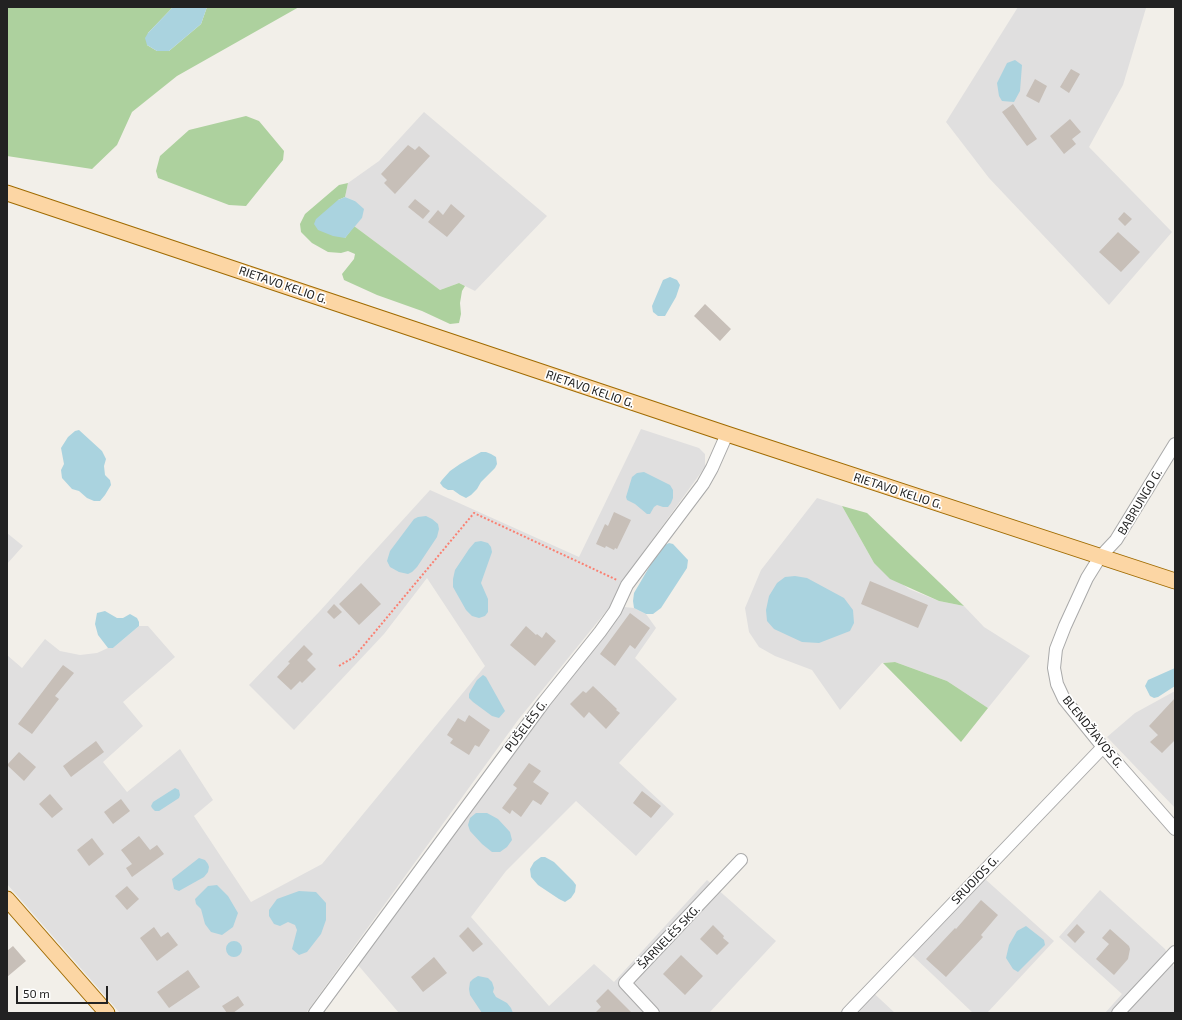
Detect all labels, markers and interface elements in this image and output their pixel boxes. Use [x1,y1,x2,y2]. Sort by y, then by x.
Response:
street label: RIETAVO KELIO G. [237,263,329,307]
street label: RIETAVO KELIO G. [544,367,636,411]
street label: BABRUNGO G. [1115,466,1165,538]
street label: RIETAVO KELIO G. [852,470,944,512]
street label: BLENDŽIAVOS G. [1060,693,1126,771]
street label: PUŠELĖS G. [502,697,550,755]
street label: SRUOJOS G. [948,853,1002,907]
street label: ŠARNELĖS SKG. [635,902,703,972]
scale bar [18,978,110,1004]
text: 50 m [23,986,50,1000]

